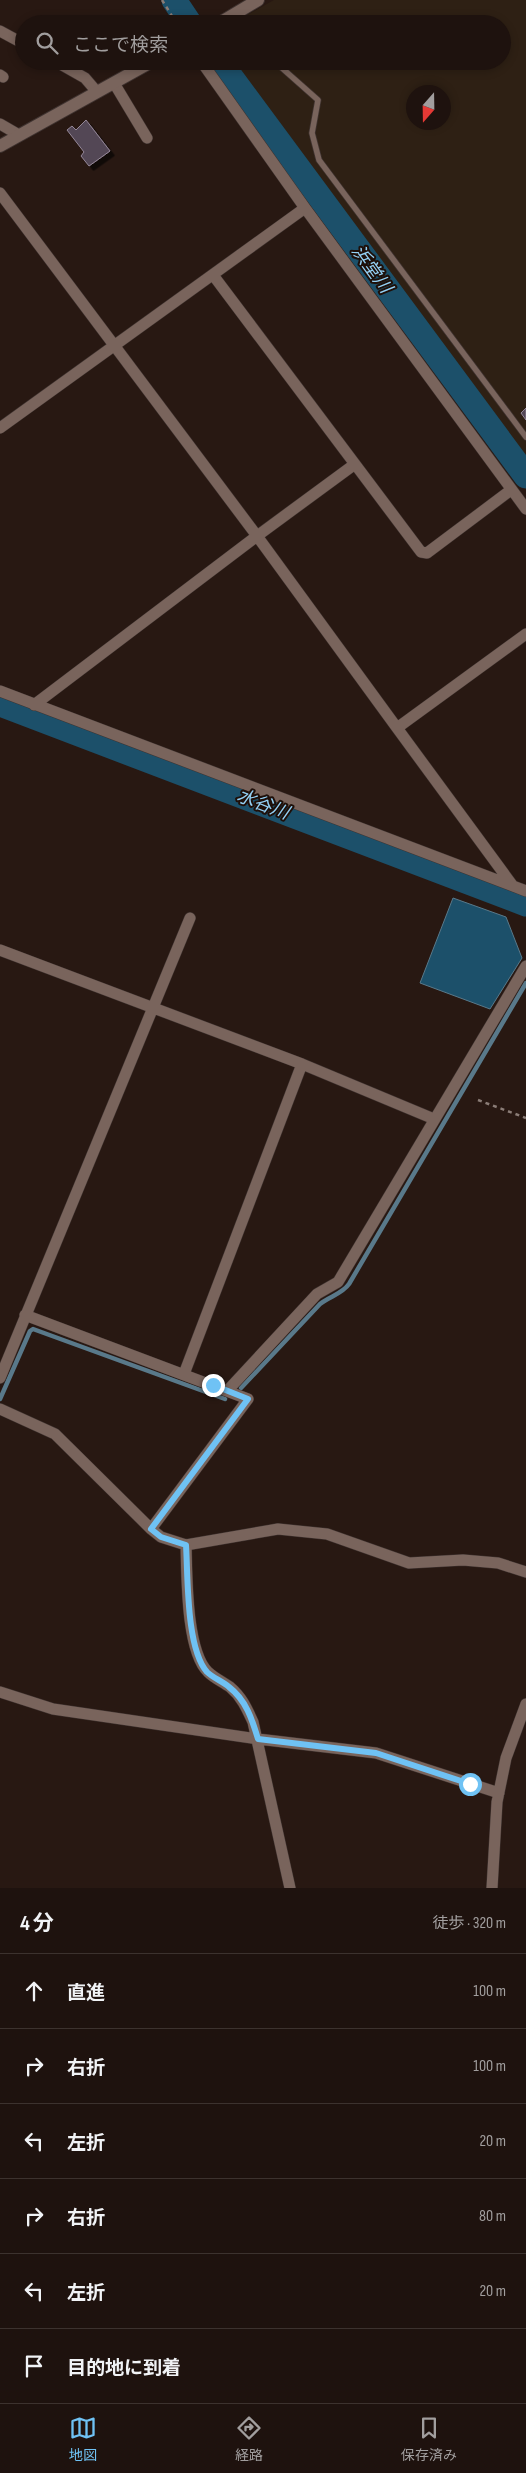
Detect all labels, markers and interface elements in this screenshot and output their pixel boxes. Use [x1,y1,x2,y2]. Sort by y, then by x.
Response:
search box [15,15,511,70]
icon: search [33,29,61,57]
text: ここで検索 [73,34,168,57]
north arrow [406,85,451,130]
water label: 浜堂川 [347,241,397,299]
water label: 水谷川 [234,785,294,825]
route end [202,1374,225,1397]
route start [459,1773,482,1796]
text: 4 分 [20,1911,54,1936]
text: 徒歩 · 320 m [432,1914,506,1933]
icon: ahead [20,1977,48,2005]
text: 直進 [67,1982,105,2005]
text: 100 m [473,1982,506,2001]
icon: right [20,2052,48,2080]
text: 右折 [67,2057,105,2080]
text: 100 m [473,2057,506,2076]
icon: left [20,2127,48,2155]
text: 左折 [67,2132,105,2155]
text: 20 m [479,2132,506,2151]
icon: right [20,2202,48,2230]
text: 右折 [67,2207,105,2230]
text: 80 m [479,2207,506,2226]
icon: left [20,2277,48,2305]
text: 左折 [67,2282,105,2305]
text: 20 m [479,2282,506,2301]
icon: arrive [20,2352,48,2380]
text: 目的地に到着 [67,2357,181,2380]
tab: 地図 [69,2414,97,2464]
tab: 経路 [235,2414,263,2464]
tab: 保存済み [401,2414,457,2464]

